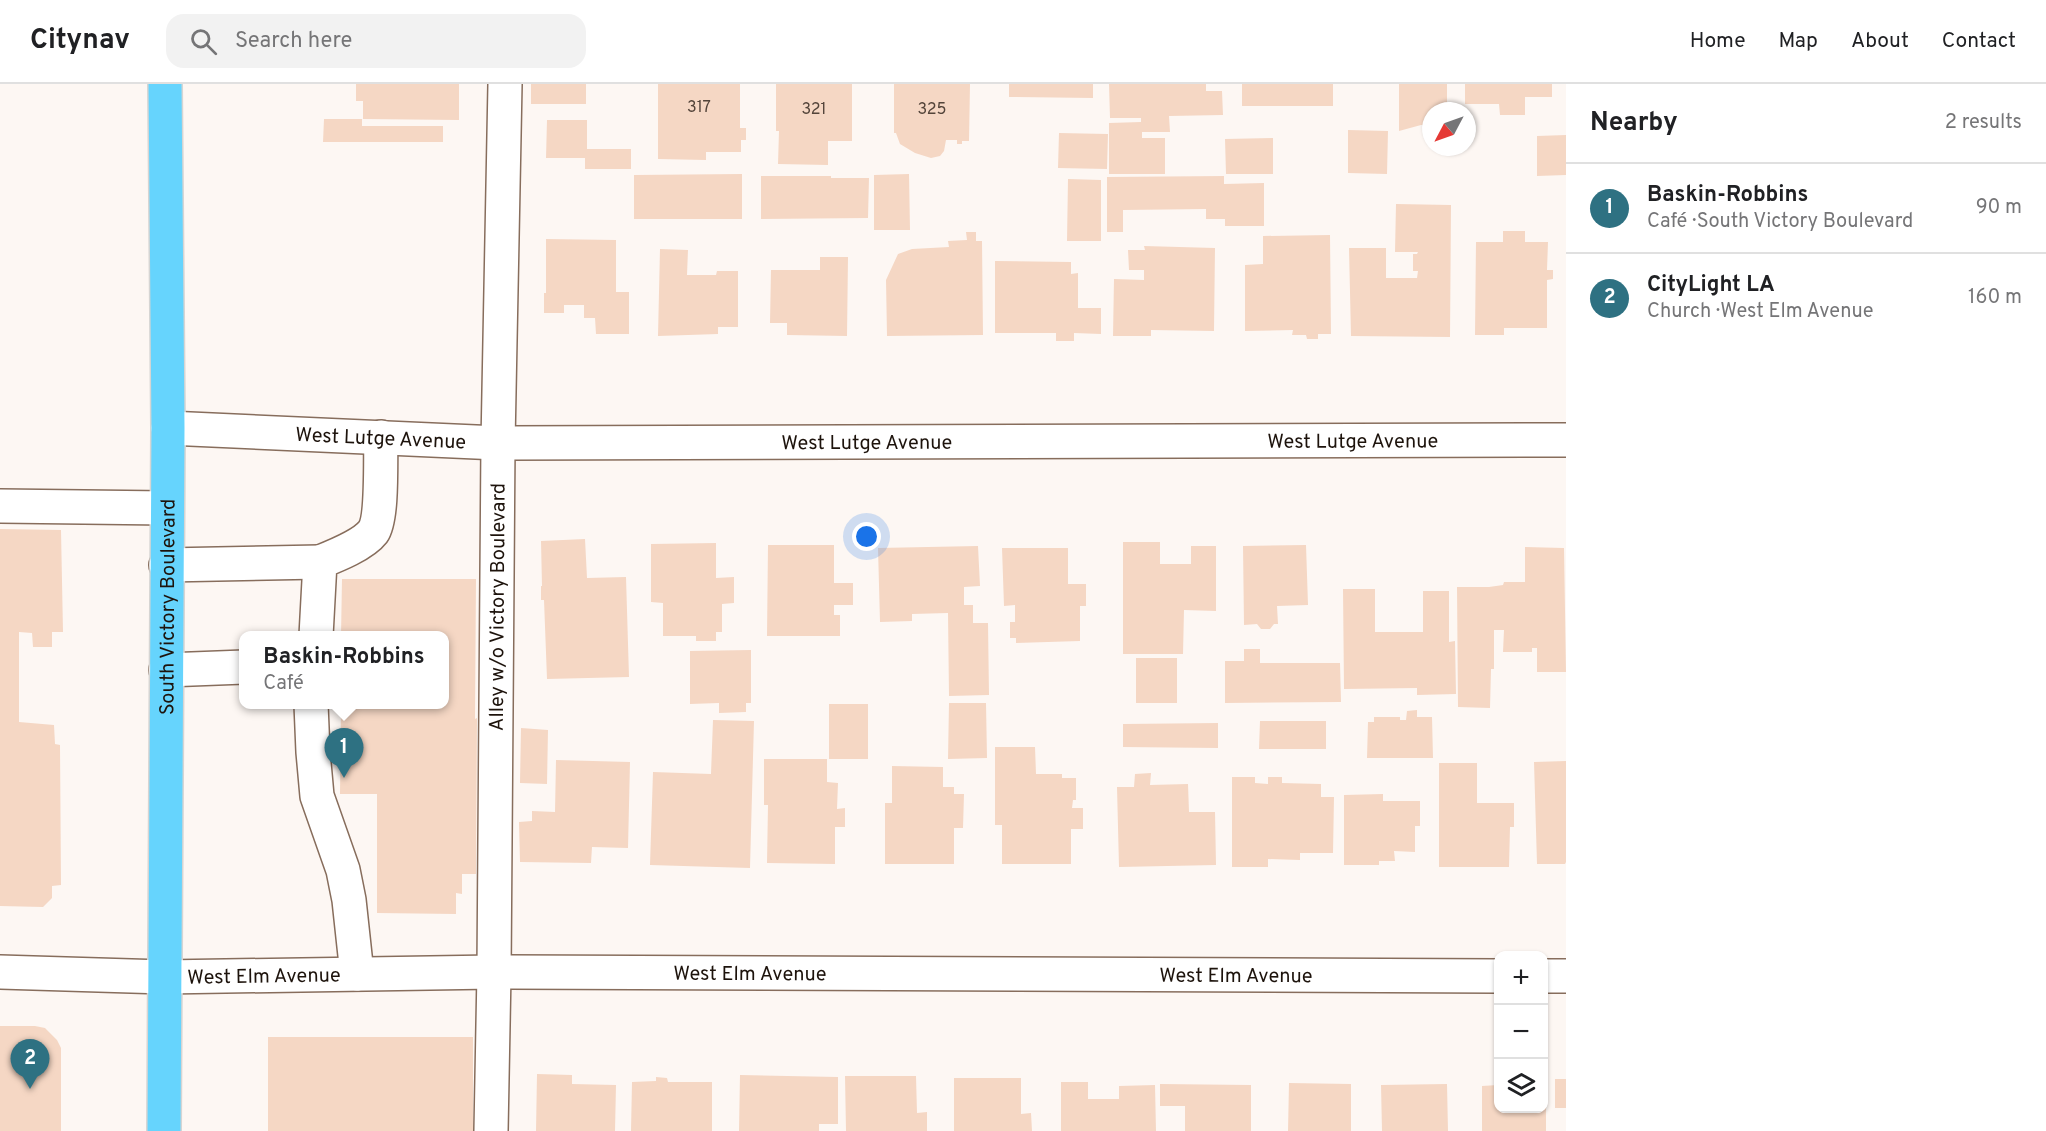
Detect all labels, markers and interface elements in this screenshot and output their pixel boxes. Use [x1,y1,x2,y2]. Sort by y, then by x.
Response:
search box [166,14,586,68]
text: Citynav [30,23,130,59]
icon: search [187,25,220,58]
text: Search here [235,28,352,55]
text: Home [1690,28,1746,55]
text: Map [1779,28,1818,55]
text: About [1851,28,1909,55]
text: Contact [1942,28,2016,55]
house number: 317 [687,98,711,118]
house number: 321 [801,100,827,120]
house number: 325 [917,100,947,120]
north arrow [1422,102,1476,156]
text: Nearby [1590,107,1678,140]
text: 2 results [1945,110,2022,136]
text: Baskin-Robbins [1647,182,1808,209]
text: 1 [1606,195,1614,221]
text: 90 m [1976,195,2022,221]
text: Café · South Victory Boulevard [1647,209,1913,235]
text: CityLight LA [1647,272,1775,299]
text: 2 [1603,285,1616,311]
text: 160 m [1968,285,2022,311]
text: Church · West Elm Avenue [1647,299,1873,325]
street label: West Lutge Avenue [295,423,467,457]
street label: West Lutge Avenue [1267,429,1438,456]
street label: West Lutge Avenue [781,431,952,457]
street label: Alley w/o Victory Boulevard [485,483,513,731]
street label: South Victory Boulevard [155,499,183,715]
your location [852,522,881,551]
popup [239,631,449,709]
text: Baskin-Robbins [263,644,425,671]
text: Café [263,671,304,697]
pin: 1 [324,728,364,778]
map controls [1494,951,1548,1113]
button: + [1494,951,1548,1005]
street label: West Elm Avenue [673,962,827,988]
street label: West Elm Avenue [187,963,341,992]
street label: West Elm Avenue [1159,964,1313,990]
button: − [1494,1005,1548,1059]
pin: 2 [10,1040,50,1089]
button: layers [1494,1059,1548,1113]

